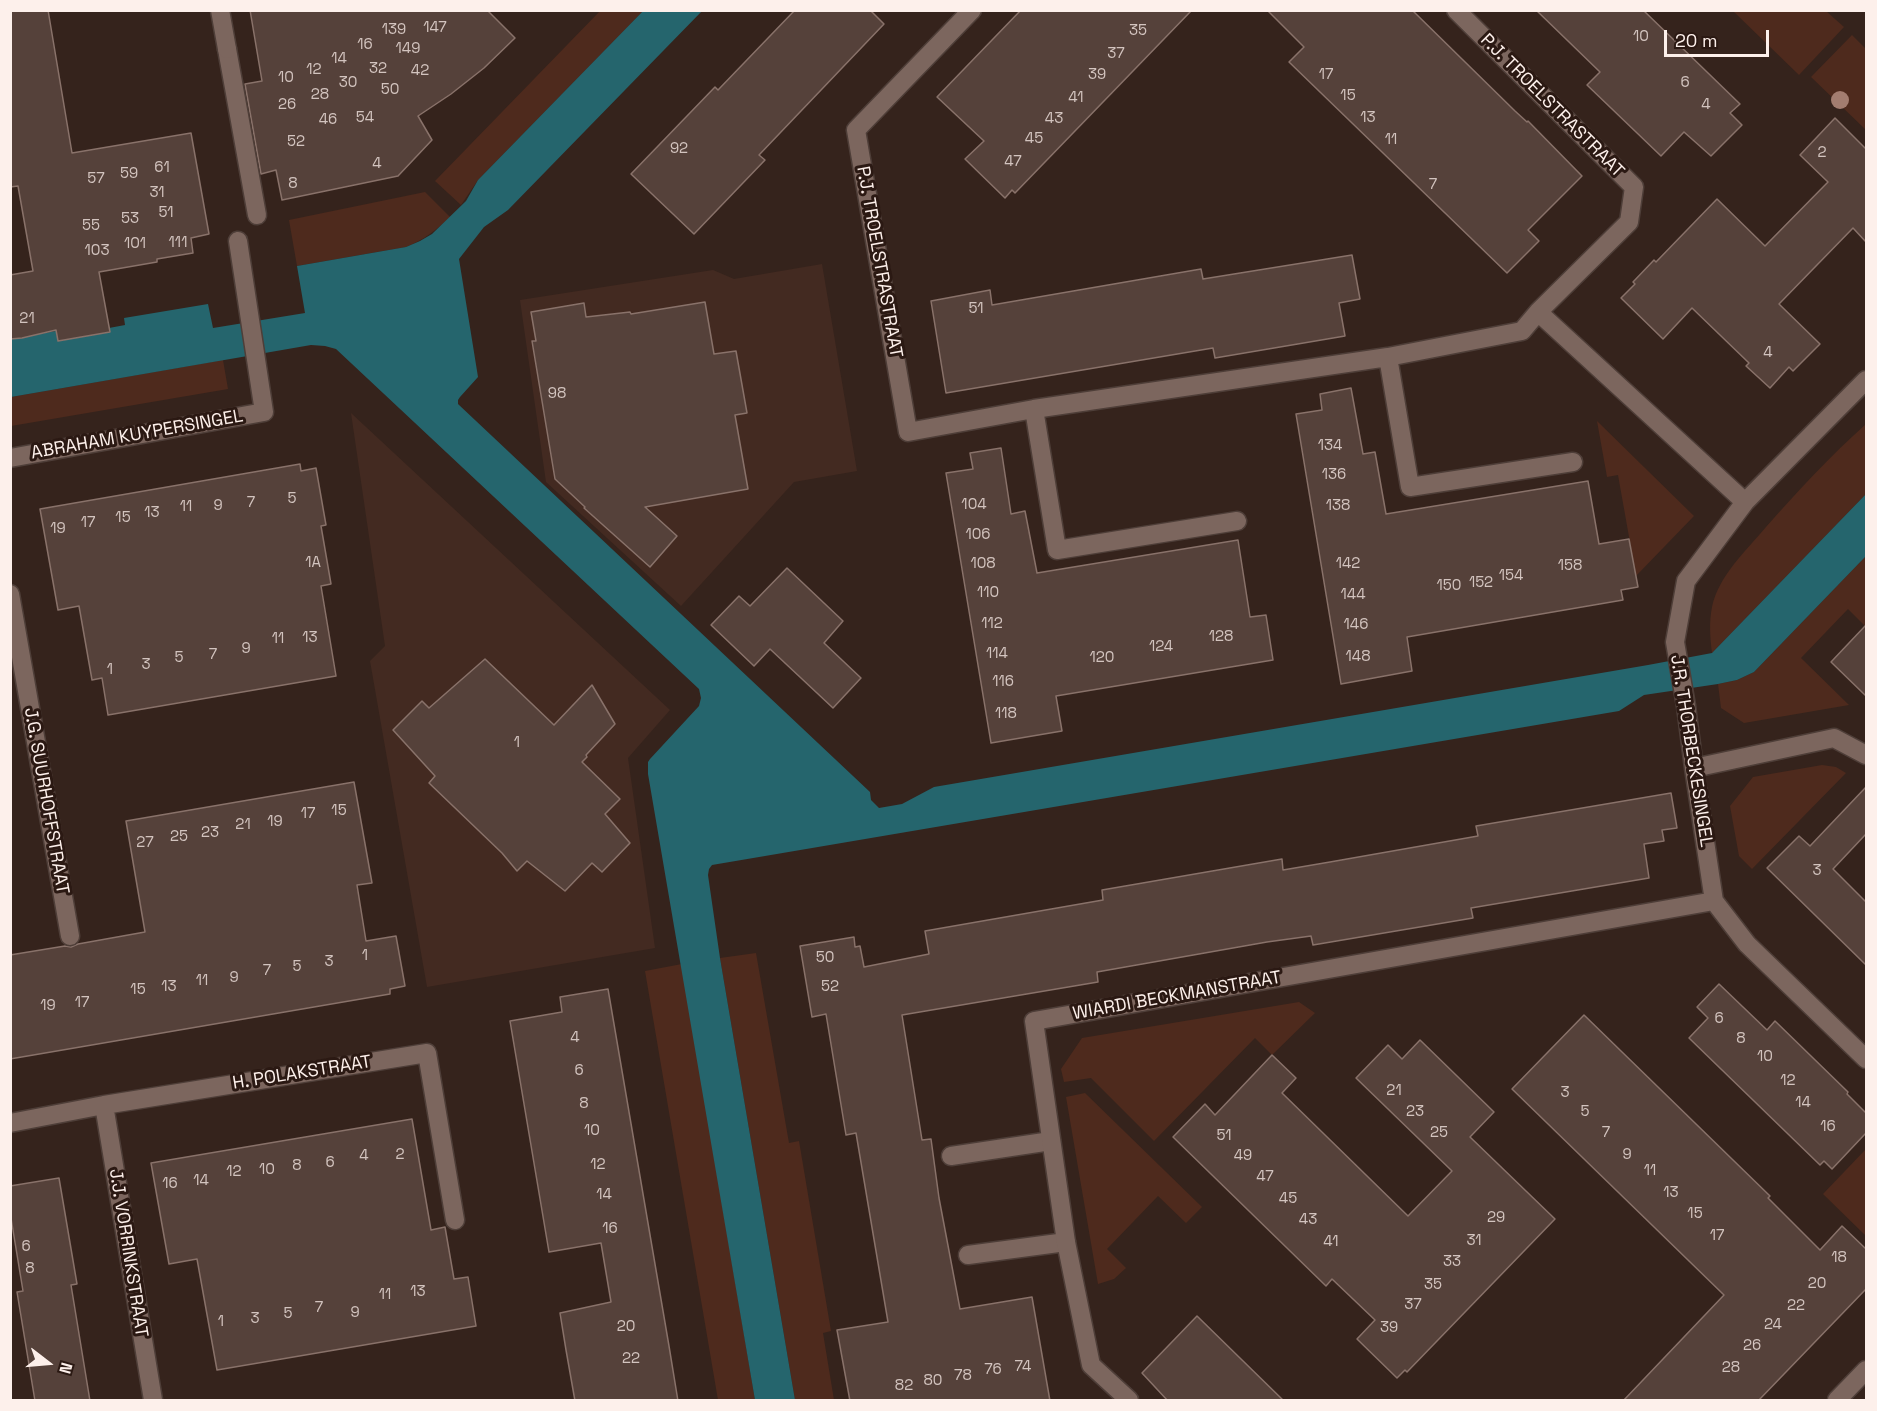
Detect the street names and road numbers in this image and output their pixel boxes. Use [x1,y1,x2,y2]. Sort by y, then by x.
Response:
street label: P.J. TROELSTRASTRAAT [1476,30,1628,182]
street label: P.J. TROELSTRASTRAAT [851,164,907,360]
street label: ABRAHAM KUYPERSINGEL [29,406,245,464]
street label: J.R. THORBECKESINGEL [1665,653,1717,849]
street label: J.G. SUURHOFFSTRAAT [19,706,73,896]
street label: WIARDI BECKMANSTRAAT [1071,967,1283,1025]
street label: H. POLAKSTRAAT [231,1051,373,1095]
street label: J.J. VORRINKSTRAAT [104,1167,152,1339]

